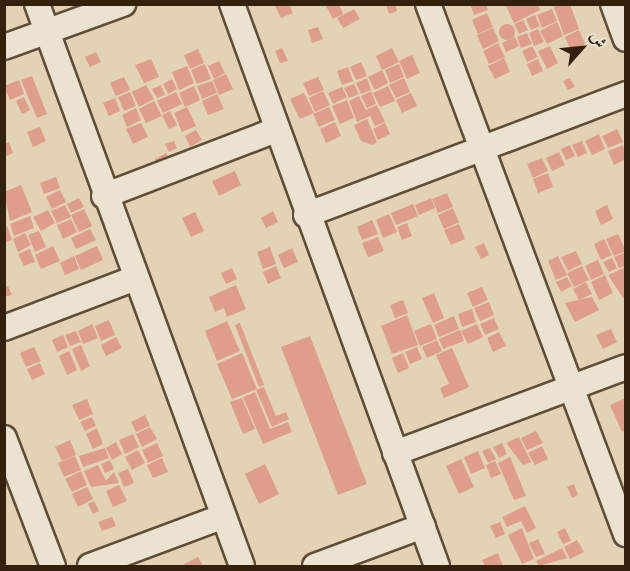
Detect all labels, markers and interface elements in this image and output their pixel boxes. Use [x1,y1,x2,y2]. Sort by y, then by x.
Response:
north arrow [552,18,612,78]
text: ش [586,28,611,51]

